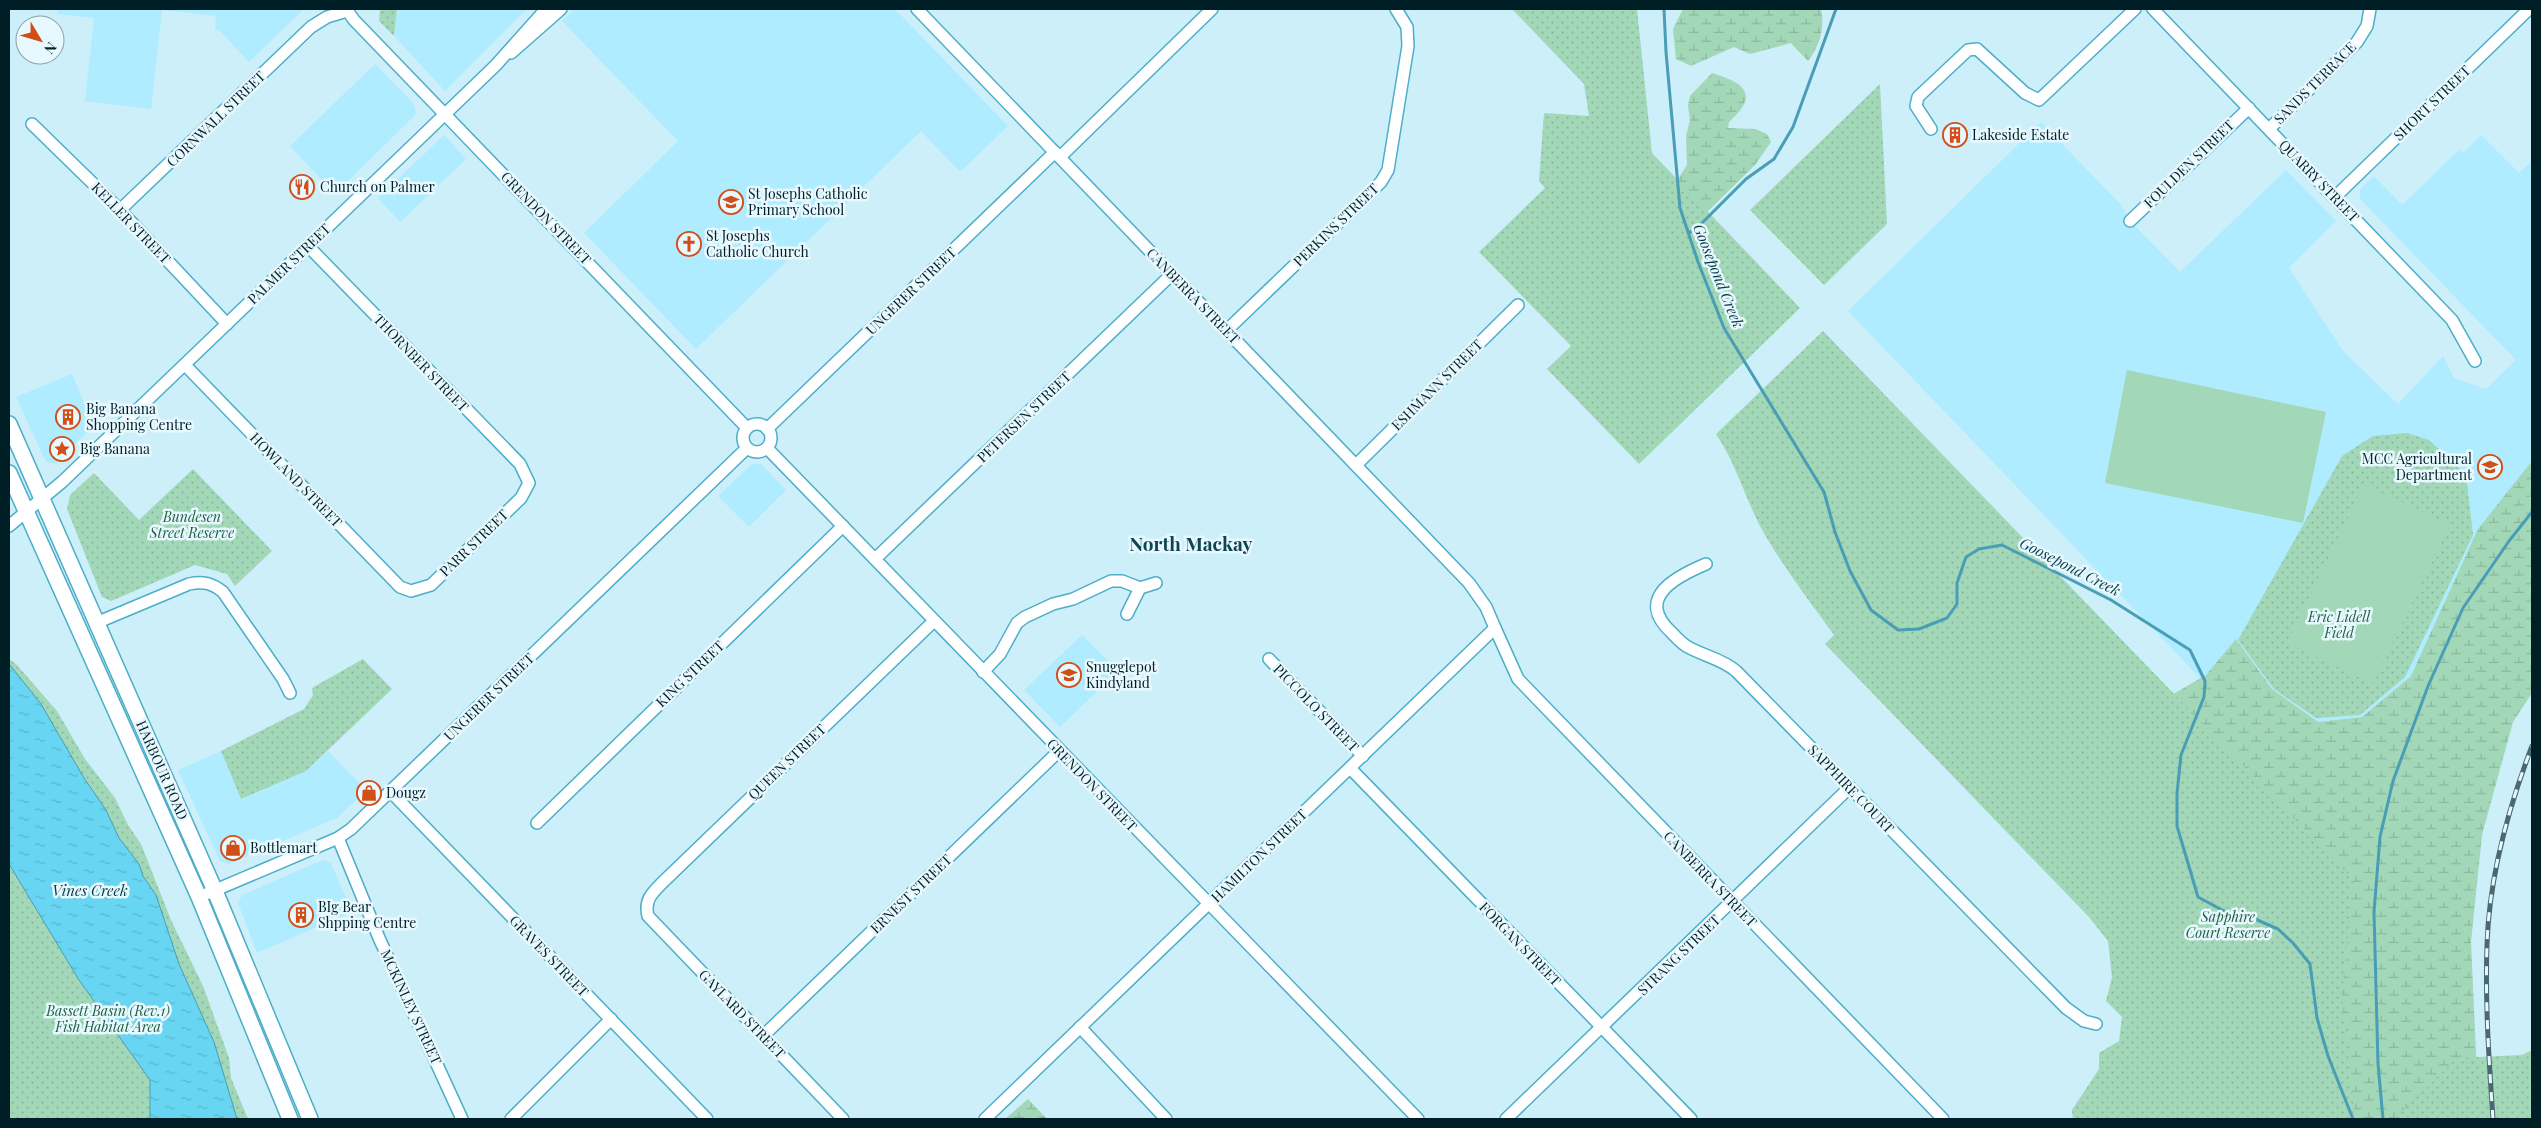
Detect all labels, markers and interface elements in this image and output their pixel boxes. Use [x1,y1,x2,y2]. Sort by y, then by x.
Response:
north arrow [15,15,65,65]
street label: SANDS TERRACE [2269,37,2360,128]
text: N [40,38,61,58]
street label: SHORT STREET [2389,61,2475,144]
street label: CORNWALL STREET [162,66,269,171]
street label: FOULDEN STREET [2139,115,2238,212]
building icon: Lakeside Estate [1942,122,1968,148]
place label: Lakeside Estate [1972,125,2069,144]
street label: QUARRY STREET [2275,135,2364,226]
street label: GRENDON STREET [497,167,596,268]
restaurant icon: Church on Palmer [289,174,315,200]
place label: Church on Palmer [320,177,436,196]
street label: KELLER STREET [88,178,175,268]
street label: PERKINS STREET [1289,179,1383,270]
place label: St Josephs Catholic Primary School [748,184,868,219]
school or university icon: St Josephs Catholic Primary School [718,189,744,215]
street label: PALMER STREET [243,219,335,308]
water label: Goosepond Creek [1689,221,1749,331]
place label: St Josephs Catholic Church [706,226,809,261]
church icon: St Josephs Catholic Church [676,231,702,257]
street label: UNGERER STREET [861,242,960,339]
street label: CANBERRA STREET [1143,243,1244,348]
street label: THORNBER STREET [370,310,473,416]
street label: ESHMANN STREET [1387,335,1487,434]
street label: PETERSEN STREET [973,367,1075,466]
place label: Big Banana Shopping Centre [86,399,192,434]
building icon: Big Banana Shopping Centre [55,404,81,430]
street label: HOWLAND STREET [246,428,347,531]
place icon: Big Banana [49,436,75,462]
place label: Big Banana [80,439,150,458]
place label: MCC Agricultural Department [2362,449,2473,484]
school or university icon: MCC Agricultural Department [2477,454,2503,480]
street label: PARR STREET [435,505,512,580]
park label: Bundesen Street Reserve [149,507,234,542]
district label: North Mackay [1130,530,1253,556]
water label: Goosepond Creek [2017,532,2124,600]
park label: Eric Lidell Field [2307,607,2371,642]
street label: KING STREET [651,636,728,711]
street label: UNGERER STREET [439,648,538,745]
place label: Snugglepot Kindyland [1086,657,1158,692]
street label: PICCOLO STREET [1269,660,1364,756]
school or university icon: Snugglepot Kindyland [1056,662,1082,688]
street label: HARBOUR ROAD [132,717,193,823]
street label: QUEEN STREET [744,719,830,804]
street label: GRENDON STREET [1043,734,1142,835]
street label: SAPPHIRE COURT [1804,740,1899,837]
shop icon: Dougz [356,780,382,806]
place label: Dougz [386,783,426,802]
street label: HAMILTON STREET [1206,805,1311,906]
street label: CANBERRA STREET [1660,826,1761,931]
shop icon: Bottlemart [220,835,246,861]
place label: Bottlemart [250,838,318,857]
street label: ERNEST STREET [866,850,956,937]
water label: Vines Creek [52,880,128,900]
place label: BIg Bear Shpping Centre [318,897,416,932]
street label: FORGAN STREET [1475,897,1566,990]
building icon: BIg Bear Shpping Centre [288,902,314,928]
park label: Sapphire Court Reserve [2186,907,2270,942]
street label: STRANG STREET [1633,910,1724,999]
street label: GRAVES STREET [506,911,593,1001]
street label: MCKINLEY STREET [377,946,447,1068]
street label: GAYLARD STREET [695,965,790,1062]
park label: Bassett Basin (Rev.1) Fish Habitat Area [45,1001,170,1036]

